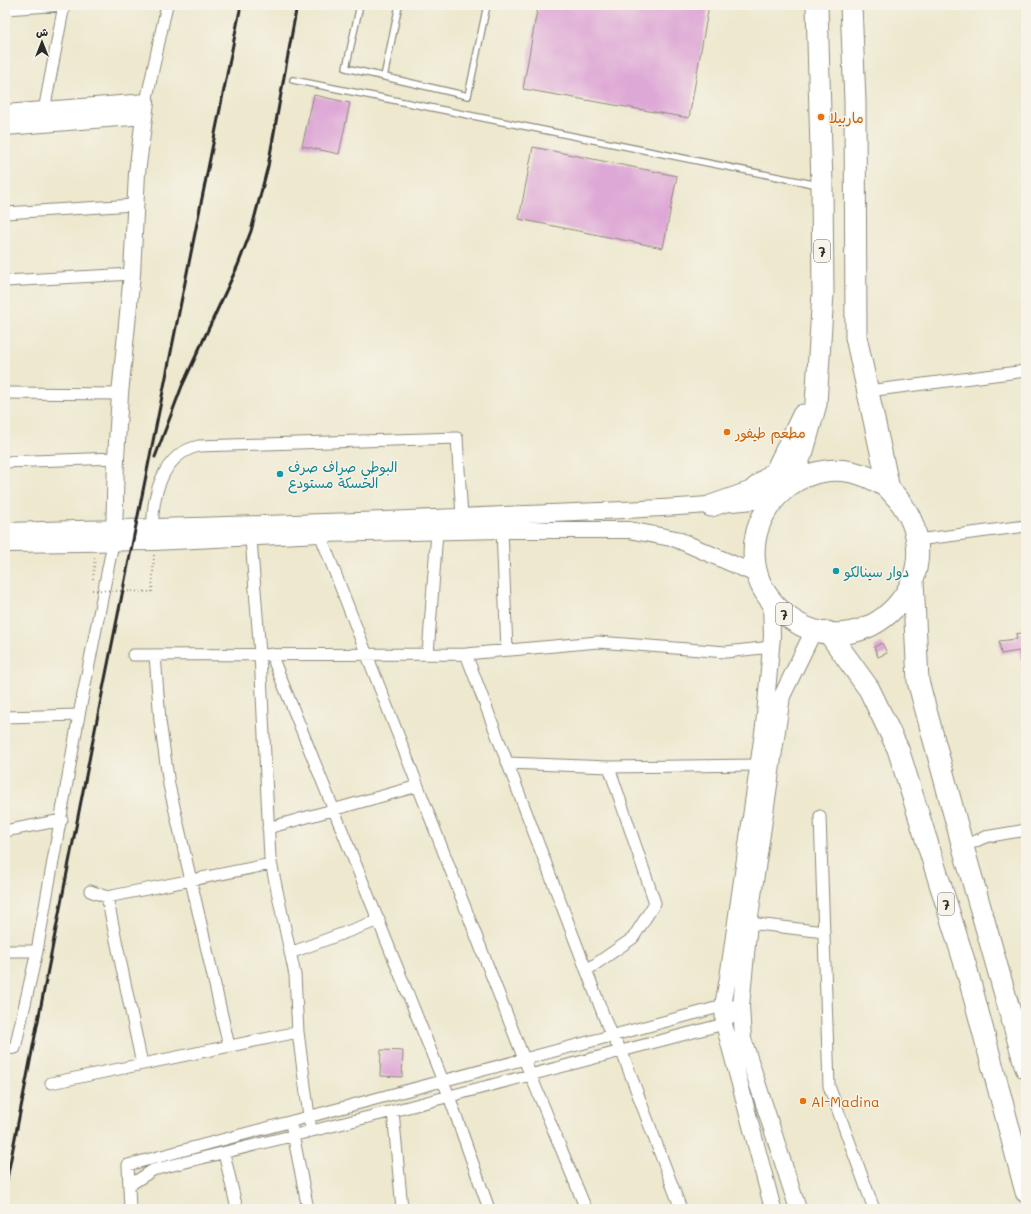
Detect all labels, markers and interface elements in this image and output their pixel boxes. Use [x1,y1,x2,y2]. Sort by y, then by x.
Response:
north arrow [22,22,62,62]
text: ش [36,24,48,39]
place label: ماربيلا [829,108,864,127]
marker: ماربيلا [816,112,826,122]
road number: 7 [814,240,830,262]
place label: مطعم طيفور [734,423,806,444]
marker: مطعم طيفور [722,427,732,437]
place label: البوطي صراف صرف الحسكة مستودع [288,457,397,494]
marker: البوطي صراف صرف الحسكة مستودع [275,469,285,479]
place label: دوار سينالكو [843,562,909,581]
marker: دوار سينالكو [831,566,841,576]
road number: 7 [776,603,792,625]
road number: 7 [938,893,954,915]
place label: Al-Madina [811,1092,880,1111]
marker: Al-Madina [798,1096,808,1106]

